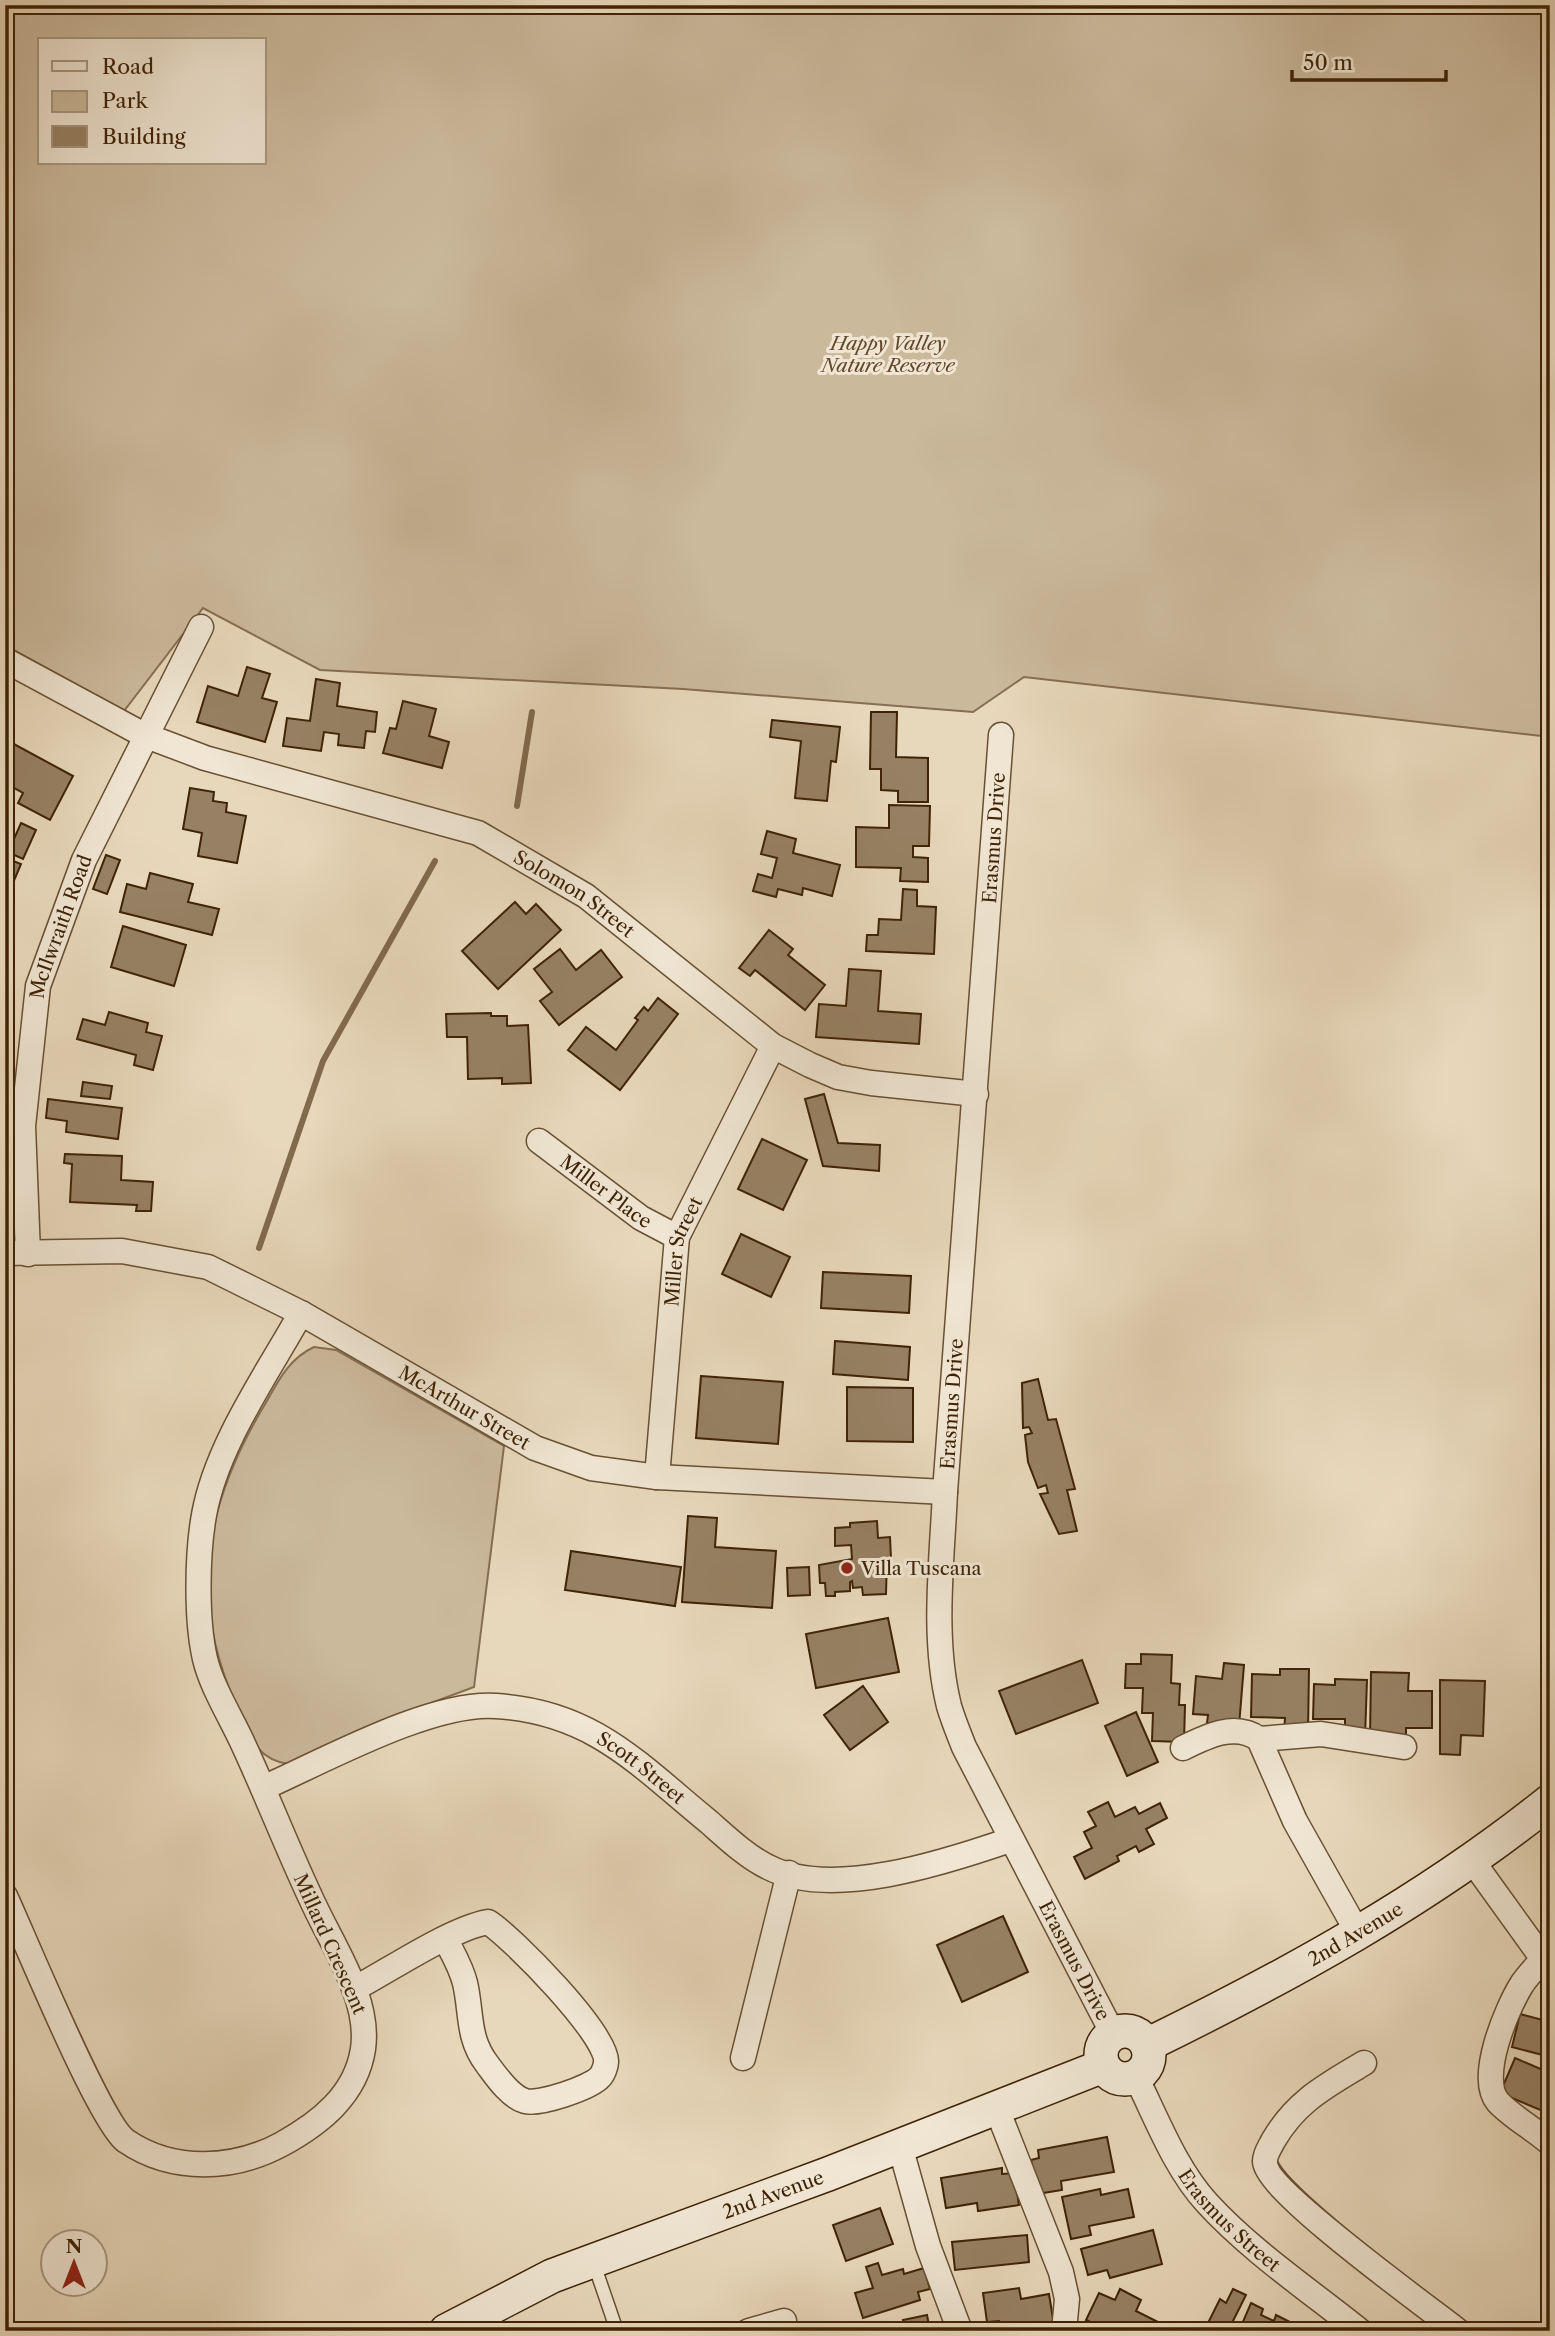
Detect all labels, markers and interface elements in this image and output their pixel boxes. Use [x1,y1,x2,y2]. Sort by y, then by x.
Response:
legend [38,38,266,164]
scale bar [1292,38,1446,82]
text: 50 m [1303,50,1353,75]
text: Road [102,54,154,79]
text: Park [102,88,148,113]
text: Building [102,124,187,149]
park label: Happy Valley Nature Reserve [819,332,955,377]
street label: Erasmus Drive [978,772,1010,904]
street label: Solomon Street [510,845,639,942]
street label: McIlwraith Road [25,851,97,1000]
street label: Miller Place [556,1150,656,1233]
street label: Miller Street [660,1192,707,1307]
street label: Erasmus Drive [936,1338,968,1470]
street label: McArthur Street [395,1360,534,1454]
place label: Villa Tuscana [860,1557,982,1580]
marker: Villa Tuscana [839,1560,855,1576]
street label: Scott Street [593,1726,690,1809]
street label: Millard Crescent [289,1870,371,2018]
street label: Erasmus Drive [1034,1897,1115,2024]
street label: 2nd Avenue [1304,1897,1407,1971]
street label: 2nd Avenue [719,2165,827,2224]
street label: Erasmus Street [1173,2165,1285,2277]
north arrow [38,2228,108,2298]
text: N [66,2235,82,2258]

